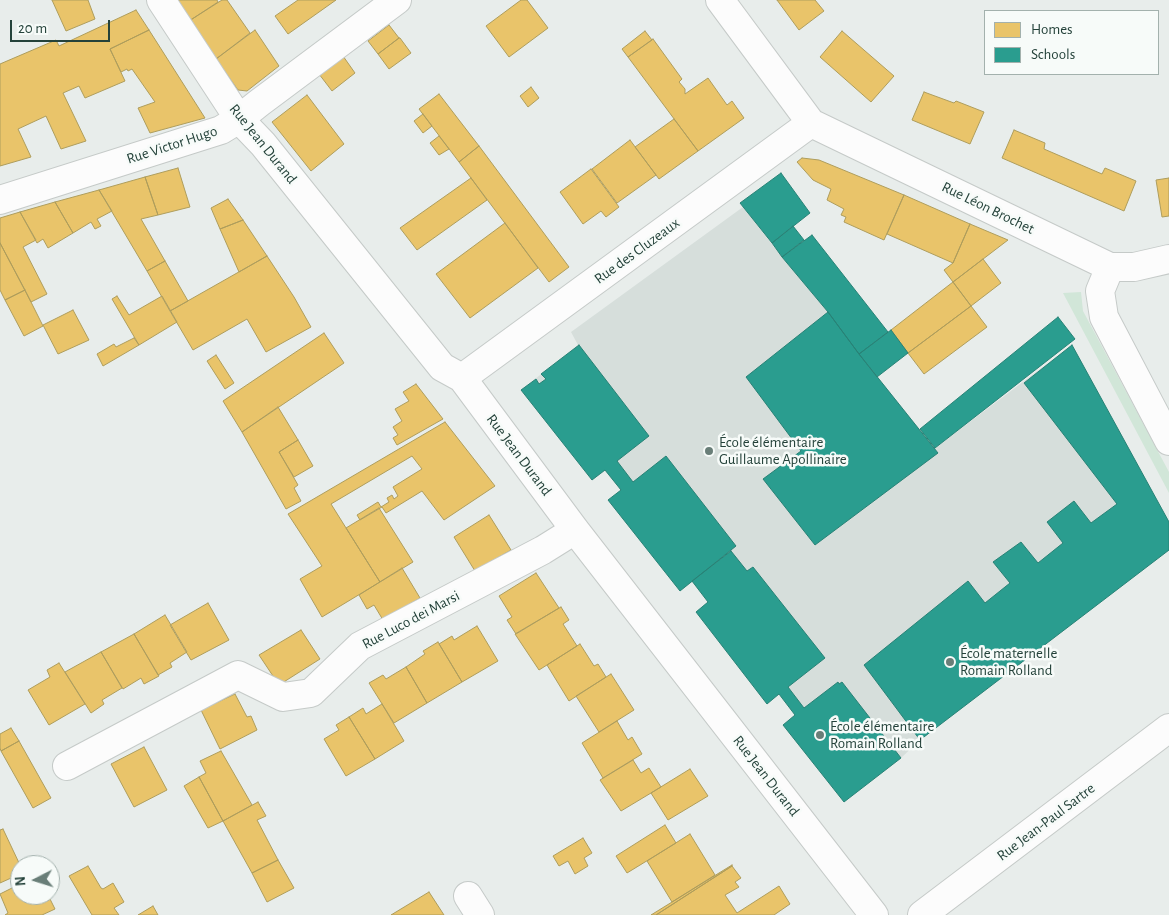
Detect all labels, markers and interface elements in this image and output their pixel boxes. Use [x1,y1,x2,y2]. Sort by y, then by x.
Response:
scale bar [12,10,112,42]
legend [984,10,1159,75]
text: 20 m [18,21,47,36]
text: Homes [1031,22,1073,37]
text: Schools [1031,47,1075,62]
street label: Rue Jean Durand [225,100,301,188]
street label: Rue Victor Hugo [124,122,220,168]
street label: Rue Léon Brochet [939,178,1037,238]
street label: Rue des Cluzeaux [591,214,683,288]
street label: Rue Jean Durand [482,411,556,499]
place label: École élémentaire Guillaume Apollinaire [719,433,847,468]
marker: École élémentaire Guillaume Apollinaire [703,445,715,457]
street label: Rue Luco dei Marsi [359,587,463,653]
place label: École maternelle Romain Rolland [960,644,1057,679]
marker: École maternelle Romain Rolland [944,656,956,668]
place label: École élémentaire Romain Rolland [830,717,934,752]
marker: École élémentaire Romain Rolland [814,729,826,741]
street label: Rue Jean Durand [729,732,803,820]
street label: Rue Jean-Paul Sartre [993,779,1099,865]
north arrow [10,855,60,905]
text: N [14,876,28,887]

